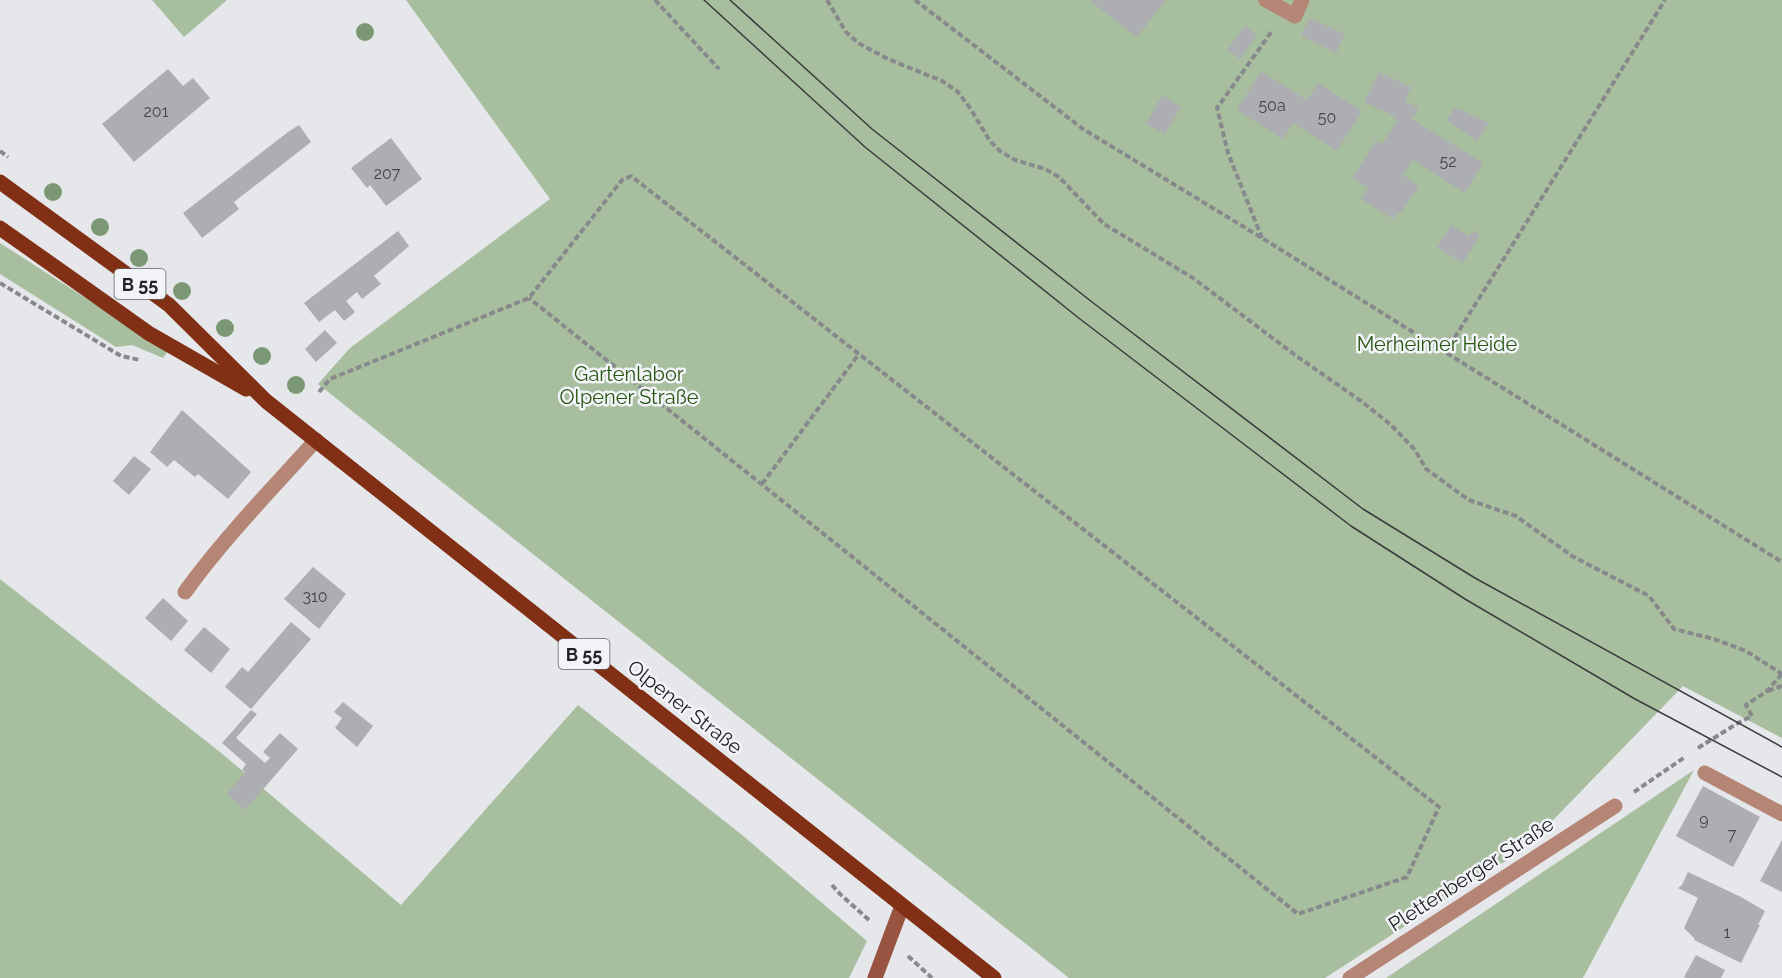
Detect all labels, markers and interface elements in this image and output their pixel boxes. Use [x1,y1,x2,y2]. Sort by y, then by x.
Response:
house number: 50a [1258,96,1286,115]
house number: 201 [144,102,169,121]
house number: 50 [1318,108,1336,127]
house number: 52 [1439,152,1457,171]
house number: 207 [374,164,401,183]
road number: B 55 [114,269,166,299]
park label: Merheimer Heide [1357,332,1518,356]
park label: Gartenlabor Olpener Straße [560,362,699,409]
house number: 310 [302,587,328,606]
road number: B 55 [558,639,610,669]
street label: Olpener Straße [623,655,747,759]
house number: 9 [1699,810,1709,829]
street label: Plettenberger Straße [1384,812,1558,936]
house number: 7 [1728,825,1737,844]
house number: 1 [1724,923,1731,942]

